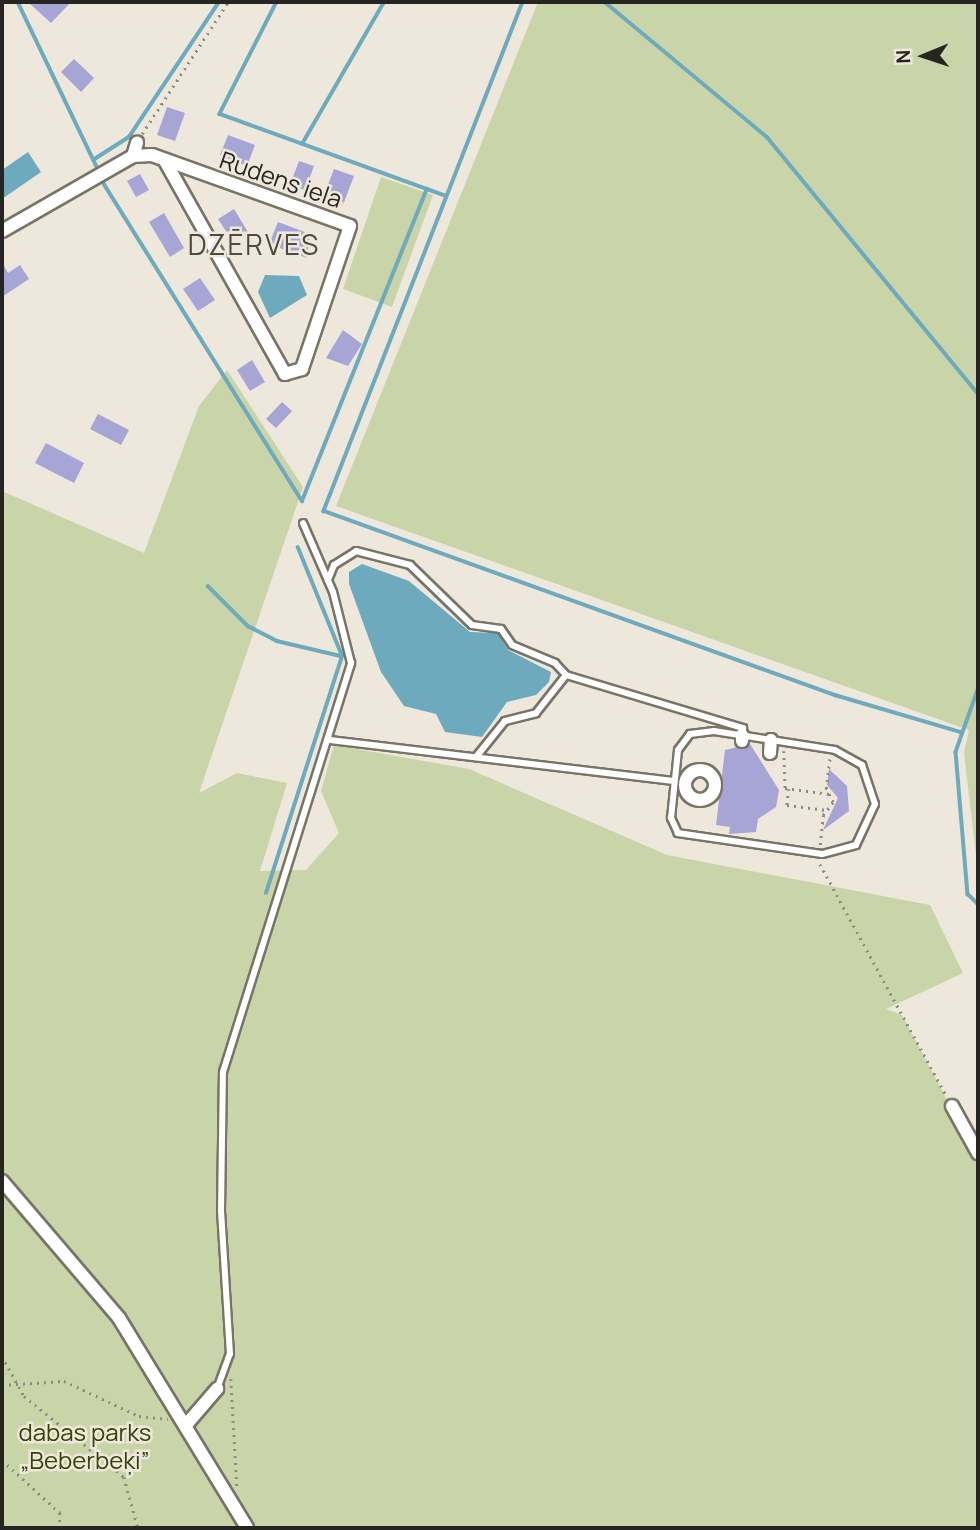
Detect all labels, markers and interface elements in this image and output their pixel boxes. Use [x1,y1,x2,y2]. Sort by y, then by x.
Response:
north arrow [889,21,959,91]
text: N [890,49,916,64]
street label: Rudens iela [216,145,346,213]
district label: DZĒRVES [189,227,319,261]
park label: dabas parks „Beberbeķi” [19,1418,151,1474]

